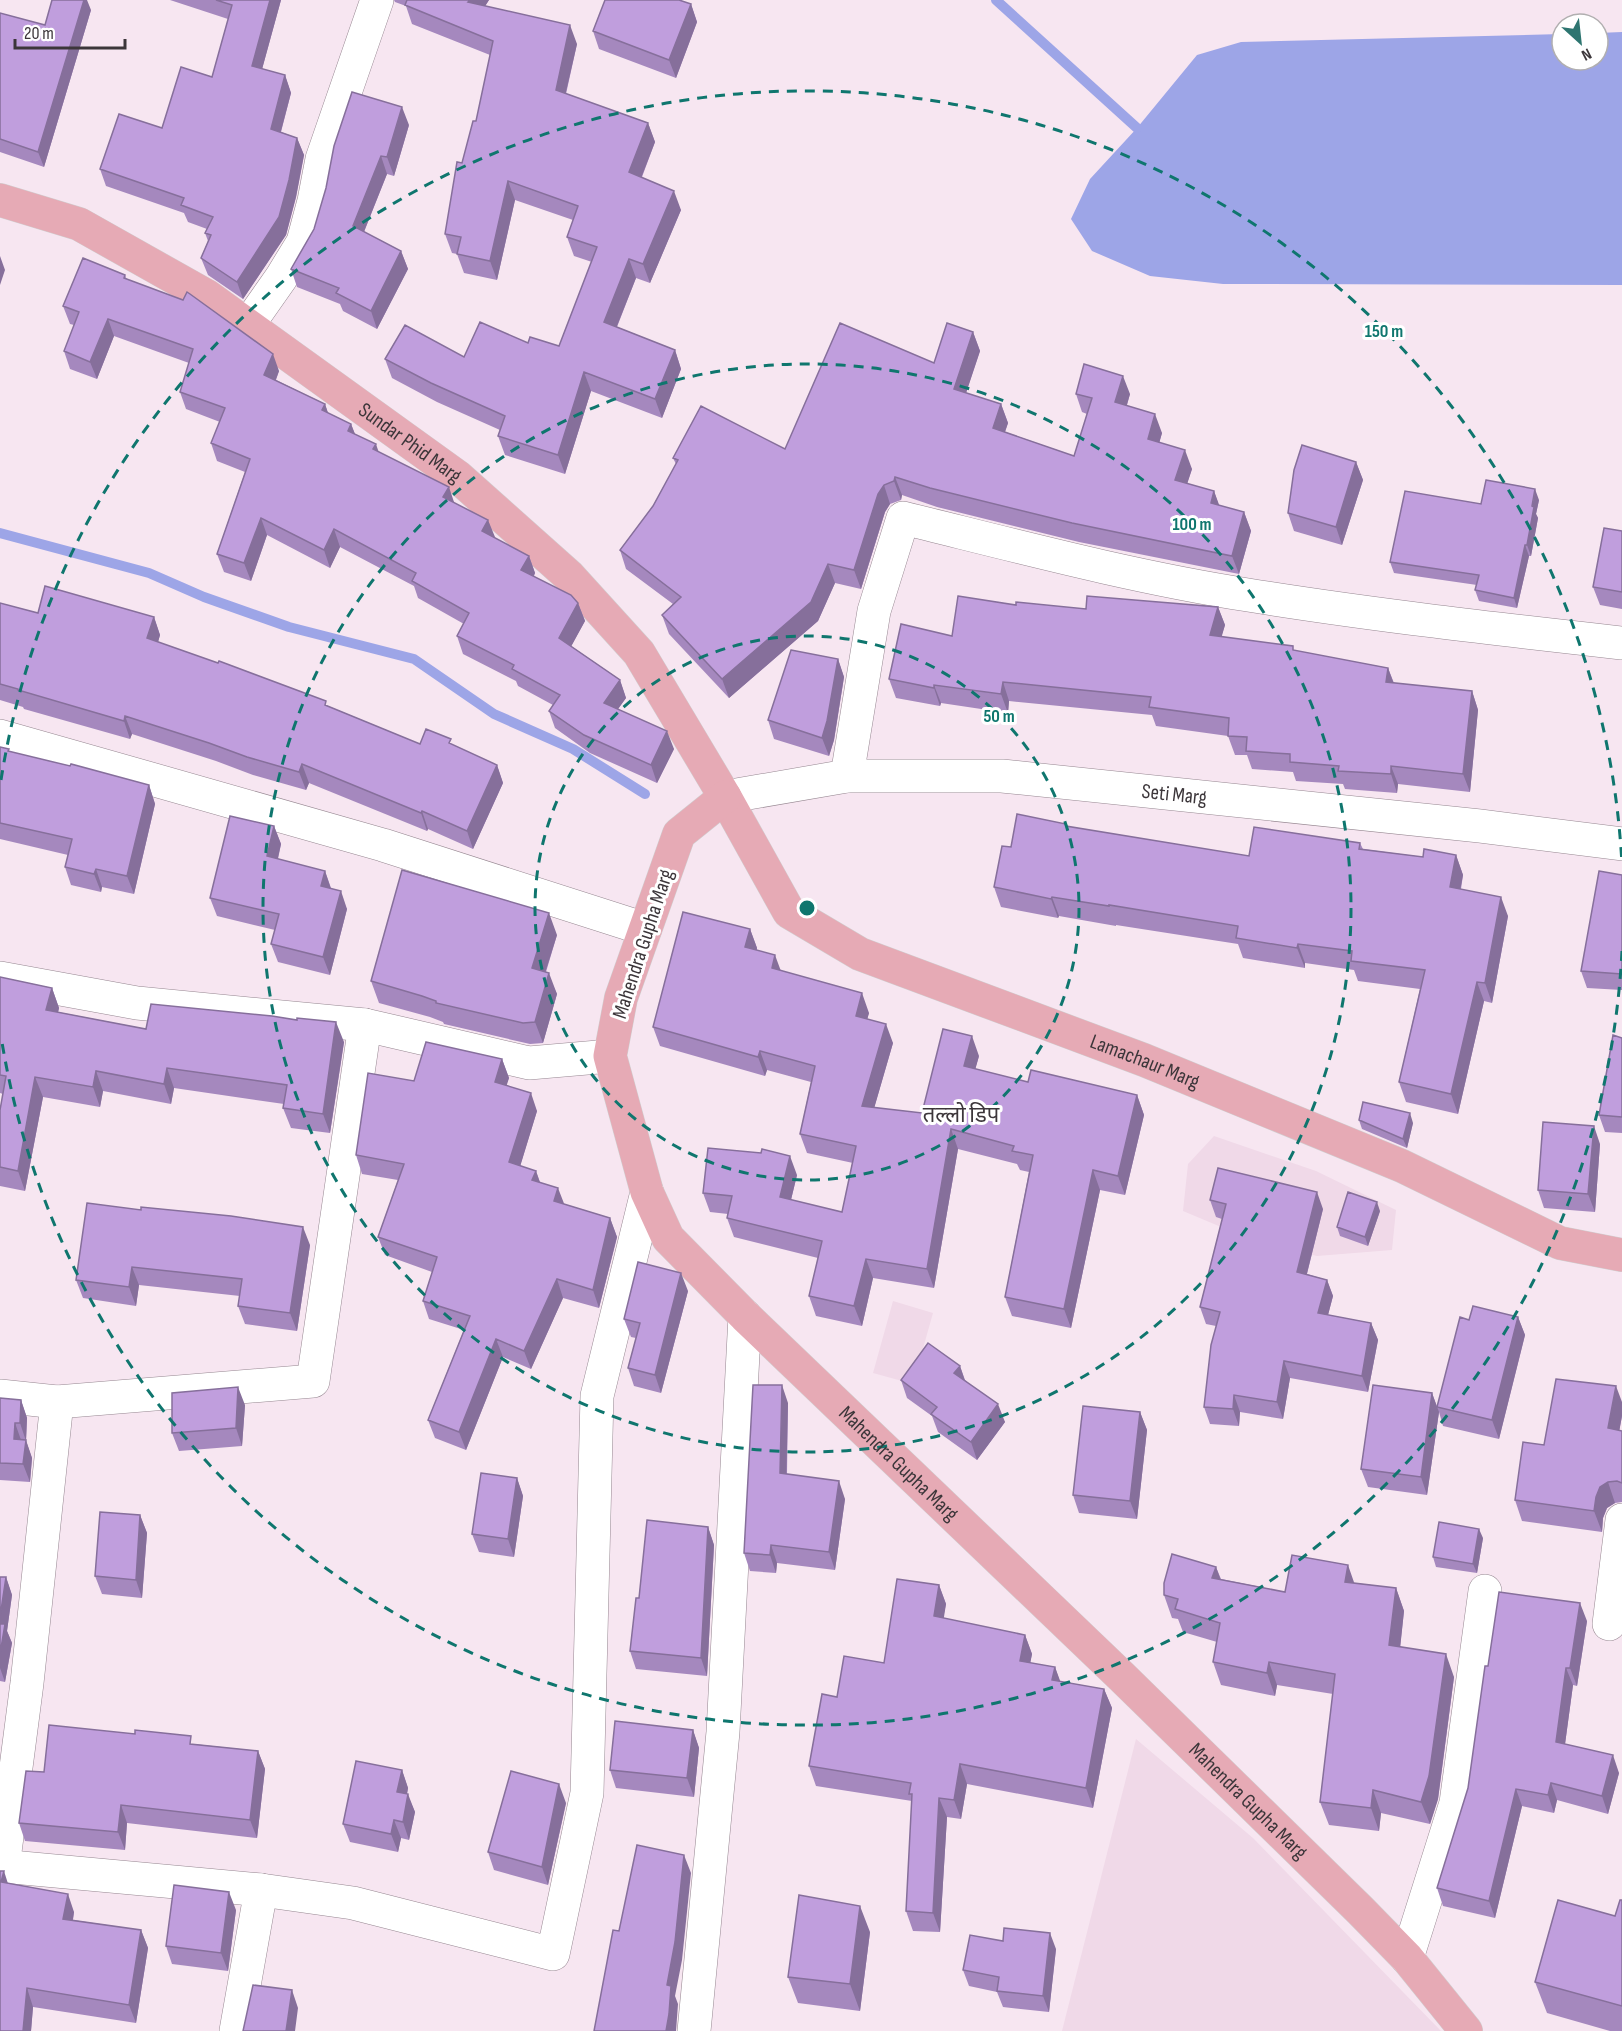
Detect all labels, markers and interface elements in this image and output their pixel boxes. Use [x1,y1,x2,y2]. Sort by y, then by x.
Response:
scale bar [15,12,124,50]
north arrow [1550,12,1610,72]
text: 20 m [24,23,54,44]
text: N [1578,44,1594,64]
text: 150 m [1365,321,1403,342]
street label: Sundar Phid Marg [354,397,467,488]
text: 100 m [1173,514,1212,535]
text: 50 m [983,706,1015,727]
street label: Seti Marg [1140,778,1208,810]
street label: Mahendra Gupha Marg [607,866,679,1022]
centre of rings [797,898,817,918]
street label: Lamachaur Marg [1087,1029,1203,1094]
district label: तल्लो डिप [923,1102,1000,1129]
street label: Mahendra Gupha Marg [834,1400,964,1526]
street label: Mahendra Gupha Marg [1184,1737,1313,1864]

